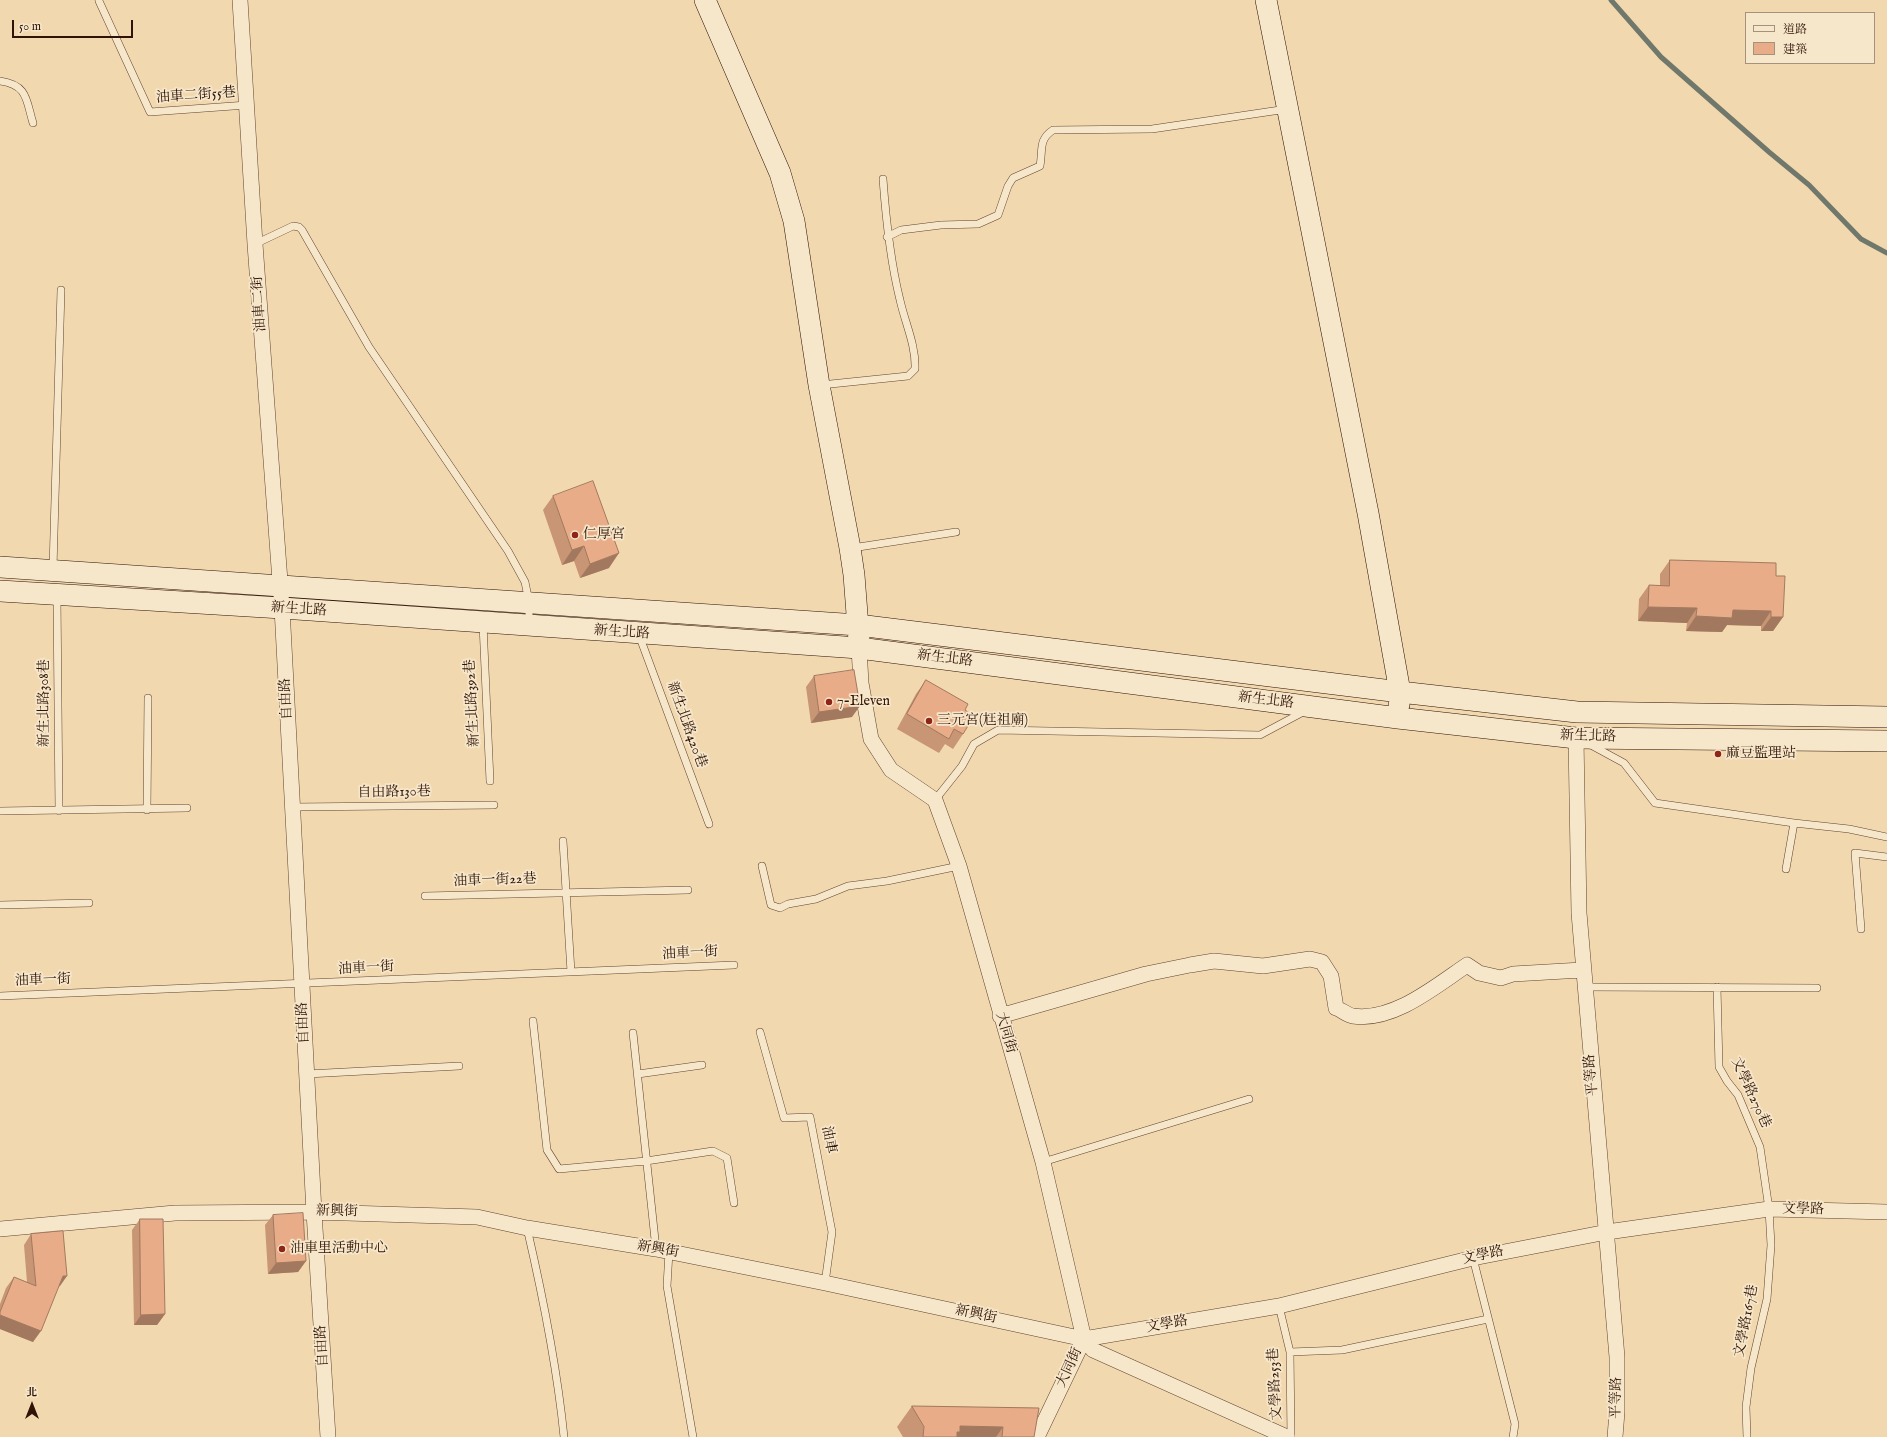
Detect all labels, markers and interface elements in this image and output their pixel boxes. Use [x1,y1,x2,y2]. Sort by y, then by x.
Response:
scale bar [14,12,135,38]
legend [1745,12,1875,64]
text: 50 m [19,19,41,34]
text: 道路 [1783,22,1807,37]
text: 建築 [1783,42,1807,57]
street label: 油車二街55巷 [155,85,237,107]
street label: 油車二街 [250,275,270,333]
place label: 仁厚宮 [583,527,625,543]
marker: 仁厚宮 [570,530,580,540]
street label: 新生北路 [270,600,328,620]
street label: 新生北路 [593,623,651,643]
street label: 新生北路 [916,647,974,671]
street label: 新生北路308巷 [37,659,53,747]
street label: 新生北路392巷 [462,659,484,747]
street label: 自由路 [278,678,296,720]
street label: 新生北路420巷 [663,680,709,770]
street label: 新生北路 [1237,689,1295,713]
place label: 7-Eleven [837,694,890,710]
marker: 7-Eleven [824,697,834,707]
place label: 三元宮(尪祖廟) [937,713,1028,729]
marker: 三元宮(尪祖廟) [924,716,934,726]
street label: 新生北路 [1560,728,1616,746]
place label: 麻豆監理站 [1726,746,1796,762]
marker: 麻豆監理站 [1713,749,1723,759]
street label: 自由路130巷 [357,784,431,802]
street label: 油車一街22巷 [453,871,537,891]
street label: 油車一街 [662,944,718,964]
street label: 油車一街 [338,959,394,979]
street label: 油車一街 [15,972,71,990]
street label: 自由路 [295,1002,313,1044]
street label: 大同街 [991,1010,1019,1056]
street label: 平等路 [1582,1053,1602,1097]
street label: 文學路270巷 [1726,1055,1774,1131]
street label: 油車 [817,1125,839,1155]
street label: 文學路 [1782,1201,1824,1219]
street label: 新興街 [316,1203,358,1221]
street label: 新興街 [636,1238,680,1262]
place label: 油車里活動中心 [290,1241,388,1257]
street label: 文學路 [1461,1243,1505,1269]
marker: 油車里活動中心 [277,1244,287,1254]
street label: 文學路167巷 [1732,1283,1762,1359]
street label: 新興街 [954,1302,998,1328]
street label: 文學路 [1145,1313,1189,1337]
street label: 自由路 [313,1324,333,1368]
street label: 大同街 [1054,1345,1086,1391]
street label: 文學路253巷 [1266,1347,1286,1421]
street label: 平等路 [1608,1377,1626,1419]
north arrow [12,1385,52,1425]
text: 北 [27,1386,38,1400]

